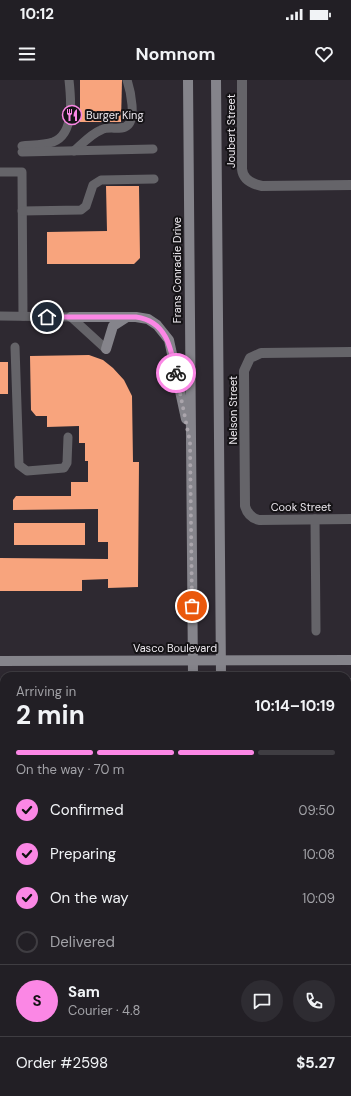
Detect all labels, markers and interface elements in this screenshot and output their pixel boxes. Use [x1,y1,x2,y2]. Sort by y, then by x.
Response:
text: 10:12 [20,4,54,24]
text: Nomnom [135,42,216,66]
icon: menu [16,43,38,65]
icon: heart [313,43,335,65]
street label: Joubert Street [224,94,238,168]
restaurant icon: Burger King [61,104,83,126]
place label: Burger King [86,108,144,122]
street label: Frans Conradie Drive [170,217,184,323]
pin [30,300,64,334]
icon: home [36,306,58,328]
courier [156,353,196,393]
icon: bike [165,362,187,384]
street label: Nelson Street [226,376,240,444]
street label: Cook Street [271,500,331,514]
pin [175,589,209,623]
icon: bag [181,595,203,617]
street label: Vasco Boulevard [133,641,217,655]
text: Arriving in [16,683,76,700]
text: 10:14–10:19 [255,696,335,716]
text: 2 min [16,698,85,732]
text: On the way · 70 m [16,761,124,778]
icon: check [16,799,38,821]
text: Confirmed [50,800,124,820]
text: 09:50 [298,802,335,819]
icon: check [16,843,38,865]
text: Preparing [50,844,116,864]
text: 10:08 [303,846,335,863]
icon: check [16,887,38,909]
text: On the way [50,888,129,908]
text: 10:09 [302,890,335,907]
text: Delivered [50,932,115,952]
button: chat [241,980,283,1022]
button: phone [293,980,335,1022]
text: Sam [68,982,100,1002]
text: S [32,991,42,1011]
text: Courier · 4.8 [68,1002,140,1019]
text: Order #2598 [16,1053,108,1073]
text: $5.27 [296,1053,335,1073]

